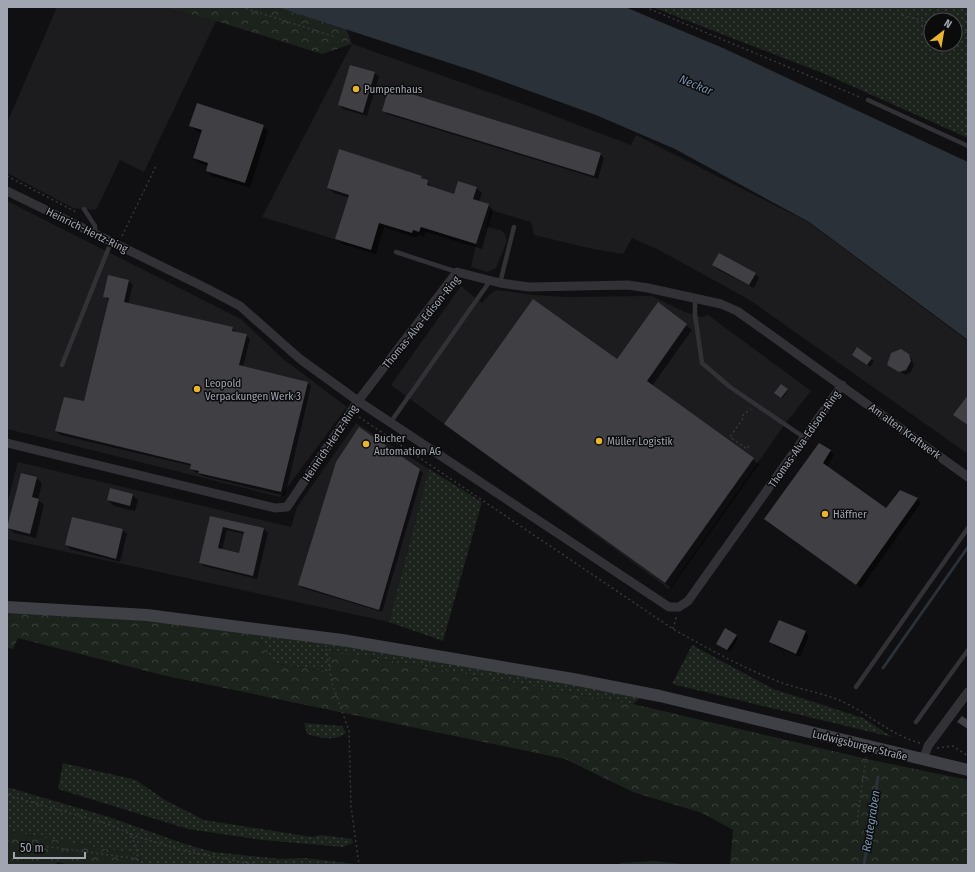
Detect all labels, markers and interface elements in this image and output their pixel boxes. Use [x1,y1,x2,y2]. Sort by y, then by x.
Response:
north arrow [923,12,963,52]
text: N [942,17,954,31]
water label: Neckar [677,72,715,98]
place label: Pumpenhaus [364,83,423,96]
marker: Pumpenhaus [351,84,361,94]
street label: Heinrich-Hertz-Ring [44,205,130,256]
street label: Thomas-Alva-Edison-Ring [380,273,463,371]
place label: Leopold Verpackungen Werk 3 [205,377,301,403]
marker: Leopold Verpackungen Werk 3 [192,384,202,394]
street label: Thomas-Alva-Edison-Ring [766,388,843,490]
street label: Am alten Kraftwerk [866,401,944,462]
street label: Heinrich-Hertz-Ring [300,402,361,484]
place label: Bucher Automation AG [374,432,441,458]
place label: Müller Logistik [607,435,674,448]
marker: Müller Logistik [594,436,604,446]
marker: Bucher Automation AG [361,439,371,449]
place label: Häffner [833,508,867,521]
marker: Häffner [820,509,830,519]
street label: Ludwigsburger Straße [811,727,909,764]
water label: Reutegraben [859,789,883,853]
scale bar [14,834,85,860]
text: 50 m [20,841,44,855]

